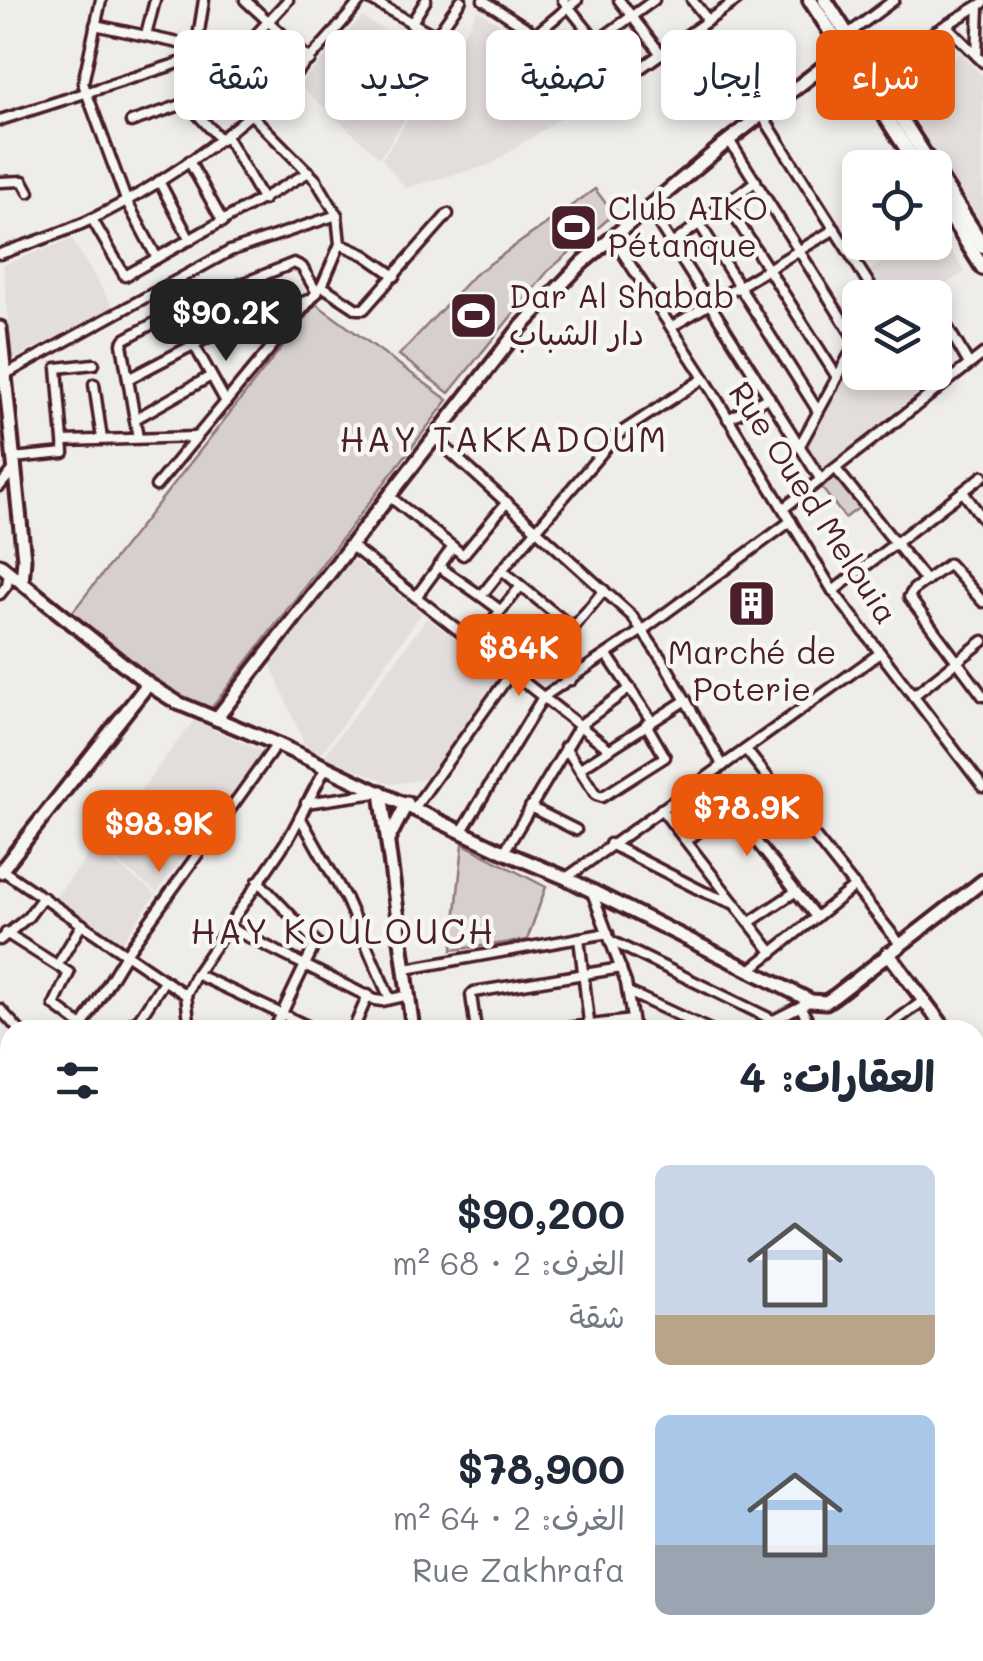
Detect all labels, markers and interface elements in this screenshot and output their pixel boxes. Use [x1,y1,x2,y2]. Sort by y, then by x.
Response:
chip: شقة [174,30,305,120]
chip: جديد [325,30,466,120]
chip: تصفية [486,30,641,120]
chip: إيجار [661,30,796,120]
chip: شراء [816,30,955,120]
map controls [842,150,952,390]
button: locate [842,150,952,260]
place label: Club AIKO Pétanque [608,186,768,265]
sports icon: Club AIKO Pétanque [547,201,599,253]
place label: Dar Al Shabab دار الشباب [509,274,734,353]
pin: $90.2K [145,279,307,364]
button: layers [842,280,952,390]
sports icon: Dar Al Shabab دار الشباب [448,289,500,341]
text: $90.2K [172,290,280,332]
street label: Rue Oued Melouia [721,373,909,631]
district label: HAY TAKKADOUM [339,415,669,461]
building icon: Marché de Poterie [726,577,778,629]
pin: $84K [460,614,578,699]
text: $84K [479,625,559,667]
place label: Marché de Poterie [668,630,836,709]
pin: $78.9K [666,774,828,859]
text: $78.9K [693,785,801,827]
pin: $98.9K [78,790,240,875]
text: $98.9K [105,801,214,843]
district label: HAY KOULOUCH [190,907,496,953]
text: العقارات: 4 [739,1048,935,1103]
icon: filters [50,1053,105,1108]
text: $90,200 [456,1185,625,1240]
icon: home [735,1205,855,1325]
text: الغرف: 2 · 68 m² [392,1241,625,1283]
text: شقة [569,1294,625,1336]
text: $78,900 [457,1440,625,1495]
icon: home [735,1455,855,1575]
text: الغرف: 2 · 64 m² [393,1496,625,1538]
text: Rue Zakhrafa [412,1548,625,1590]

